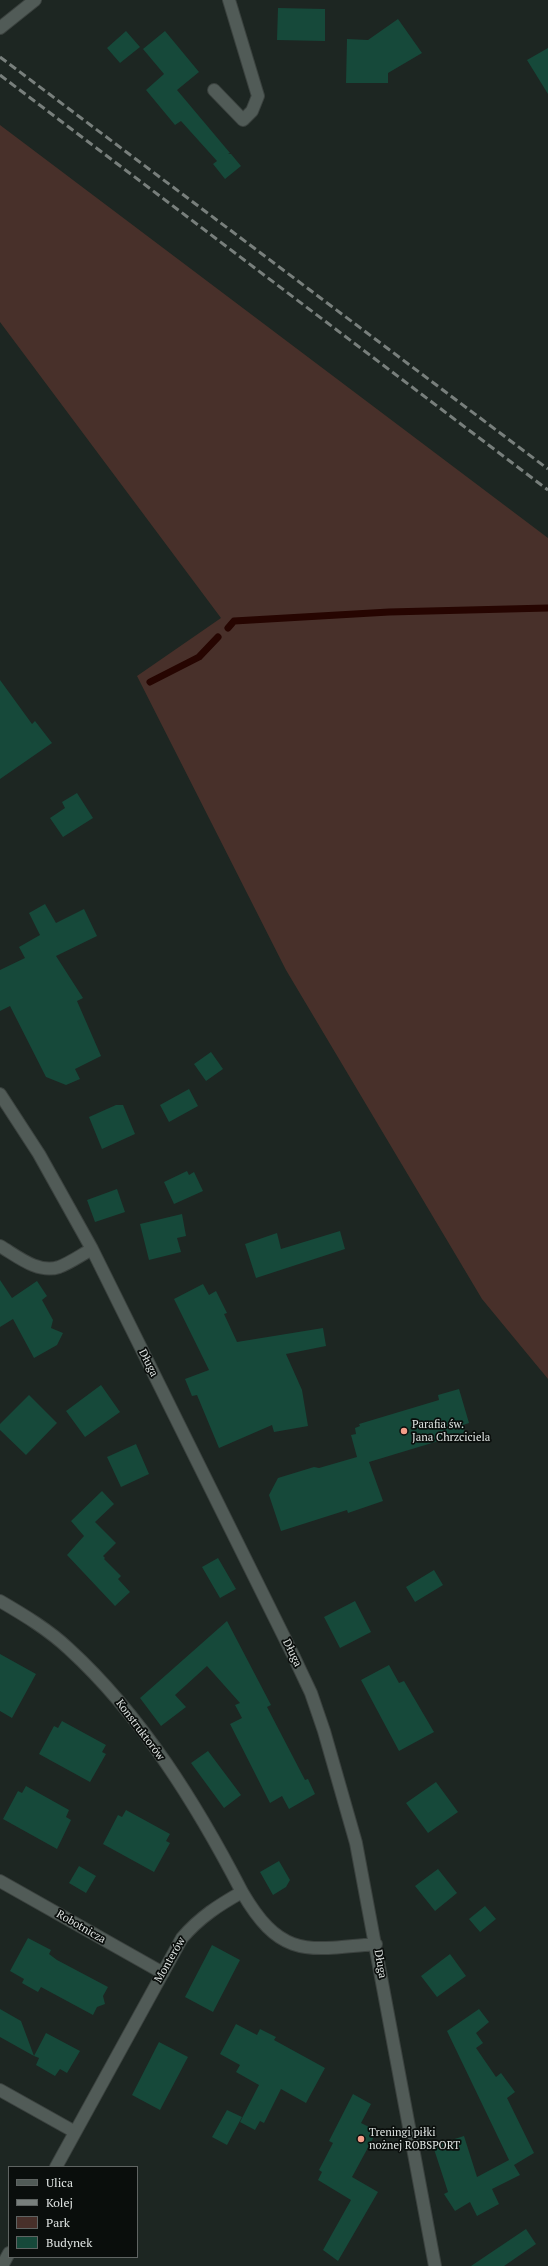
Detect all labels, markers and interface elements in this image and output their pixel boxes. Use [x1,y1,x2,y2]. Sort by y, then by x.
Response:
street label: Długa [136,1347,160,1379]
place label: Parafia św. Jana Chrzciciela [412,1418,490,1444]
marker: Parafia św. Jana Chrzciciela [399,1426,409,1436]
street label: Długa [280,1637,304,1669]
street label: Konstruktorów [113,1697,167,1763]
street label: Robotnicza [54,1908,108,1946]
street label: Monterów [152,1935,188,1985]
street label: Długa [371,1949,389,1979]
place label: Treningi piłki nożnej ROBSPORT [369,2126,460,2152]
marker: Treningi piłki nożnej ROBSPORT [356,2134,366,2144]
legend [8,2166,138,2258]
text: Ulica [46,2175,73,2190]
text: Kolej [46,2195,73,2210]
text: Park [46,2215,70,2230]
text: Budynek [46,2235,92,2250]

